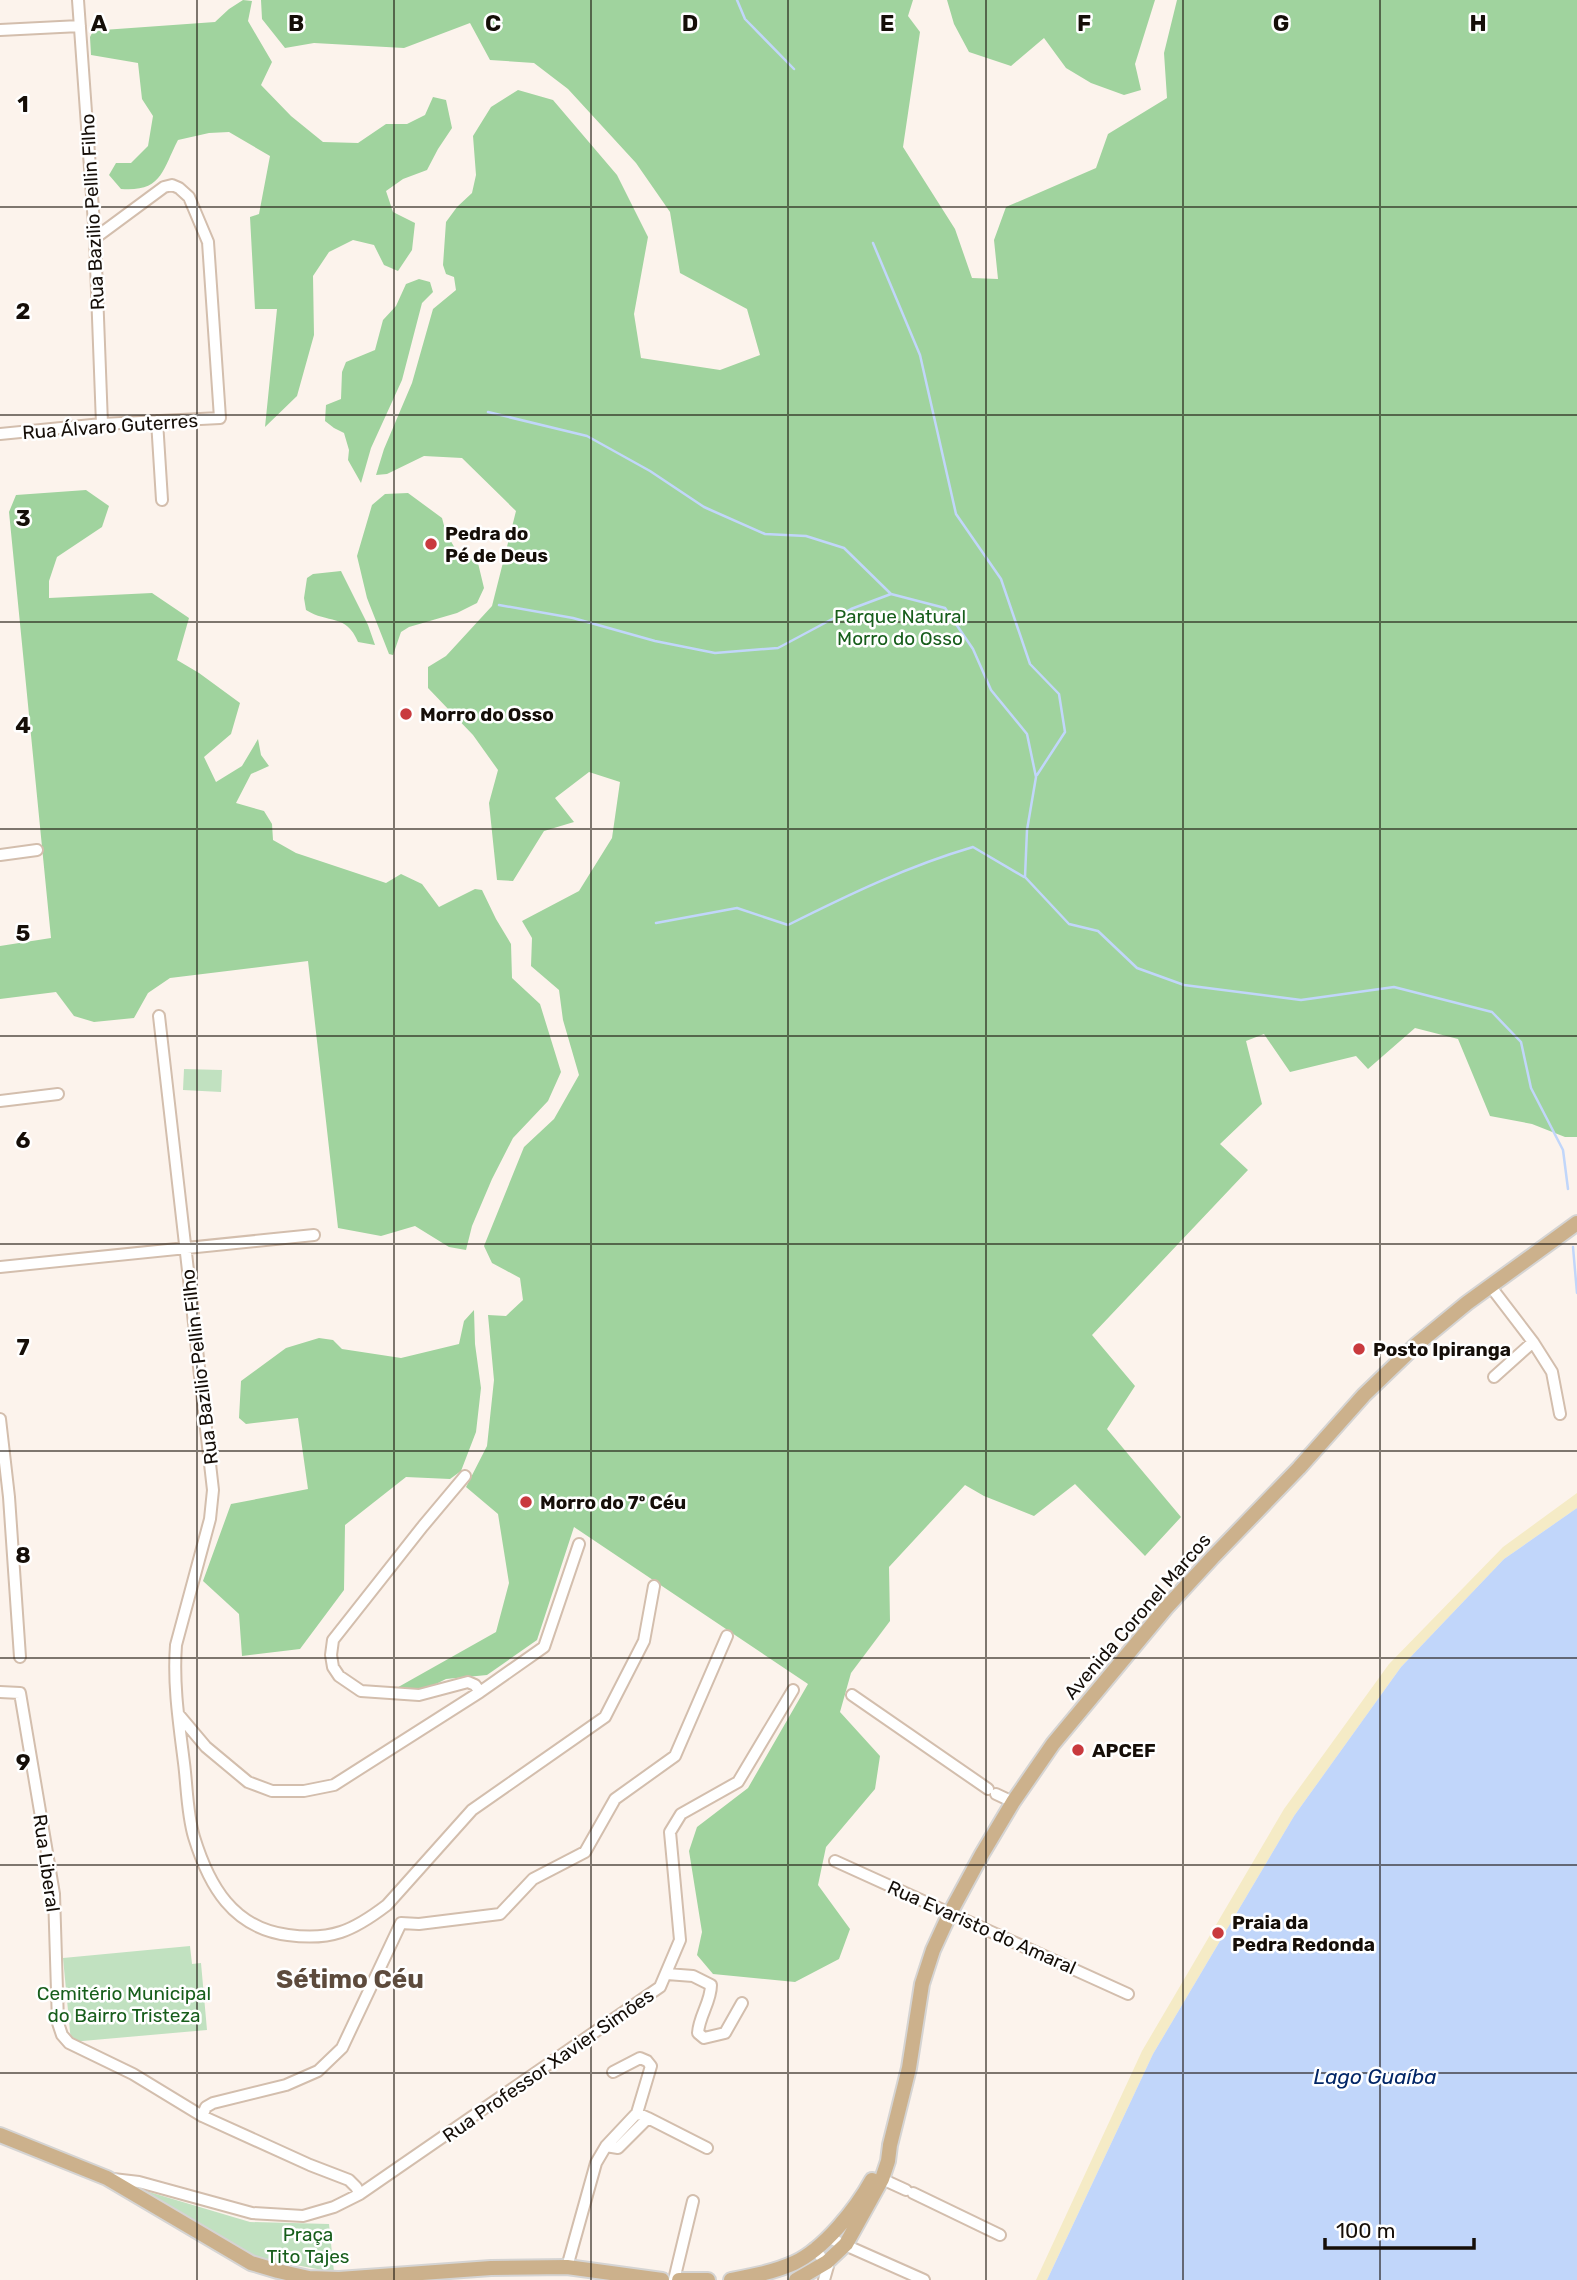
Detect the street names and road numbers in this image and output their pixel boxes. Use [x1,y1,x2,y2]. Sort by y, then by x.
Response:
street label: Rua Bazilio Pellin Filho [76,113,109,311]
street label: Rua Álvaro Guterres [21,409,199,444]
street label: Rua Bazilio Pellin Filho [176,1268,223,1466]
street label: Avenida Coronel Marcos [1059,1529,1216,1704]
street label: Rua Liberal [28,1813,65,1913]
street label: Rua Evaristo do Amaral [884,1875,1080,1979]
street label: Rua Professor Xavier Simões [438,1984,658,2147]

